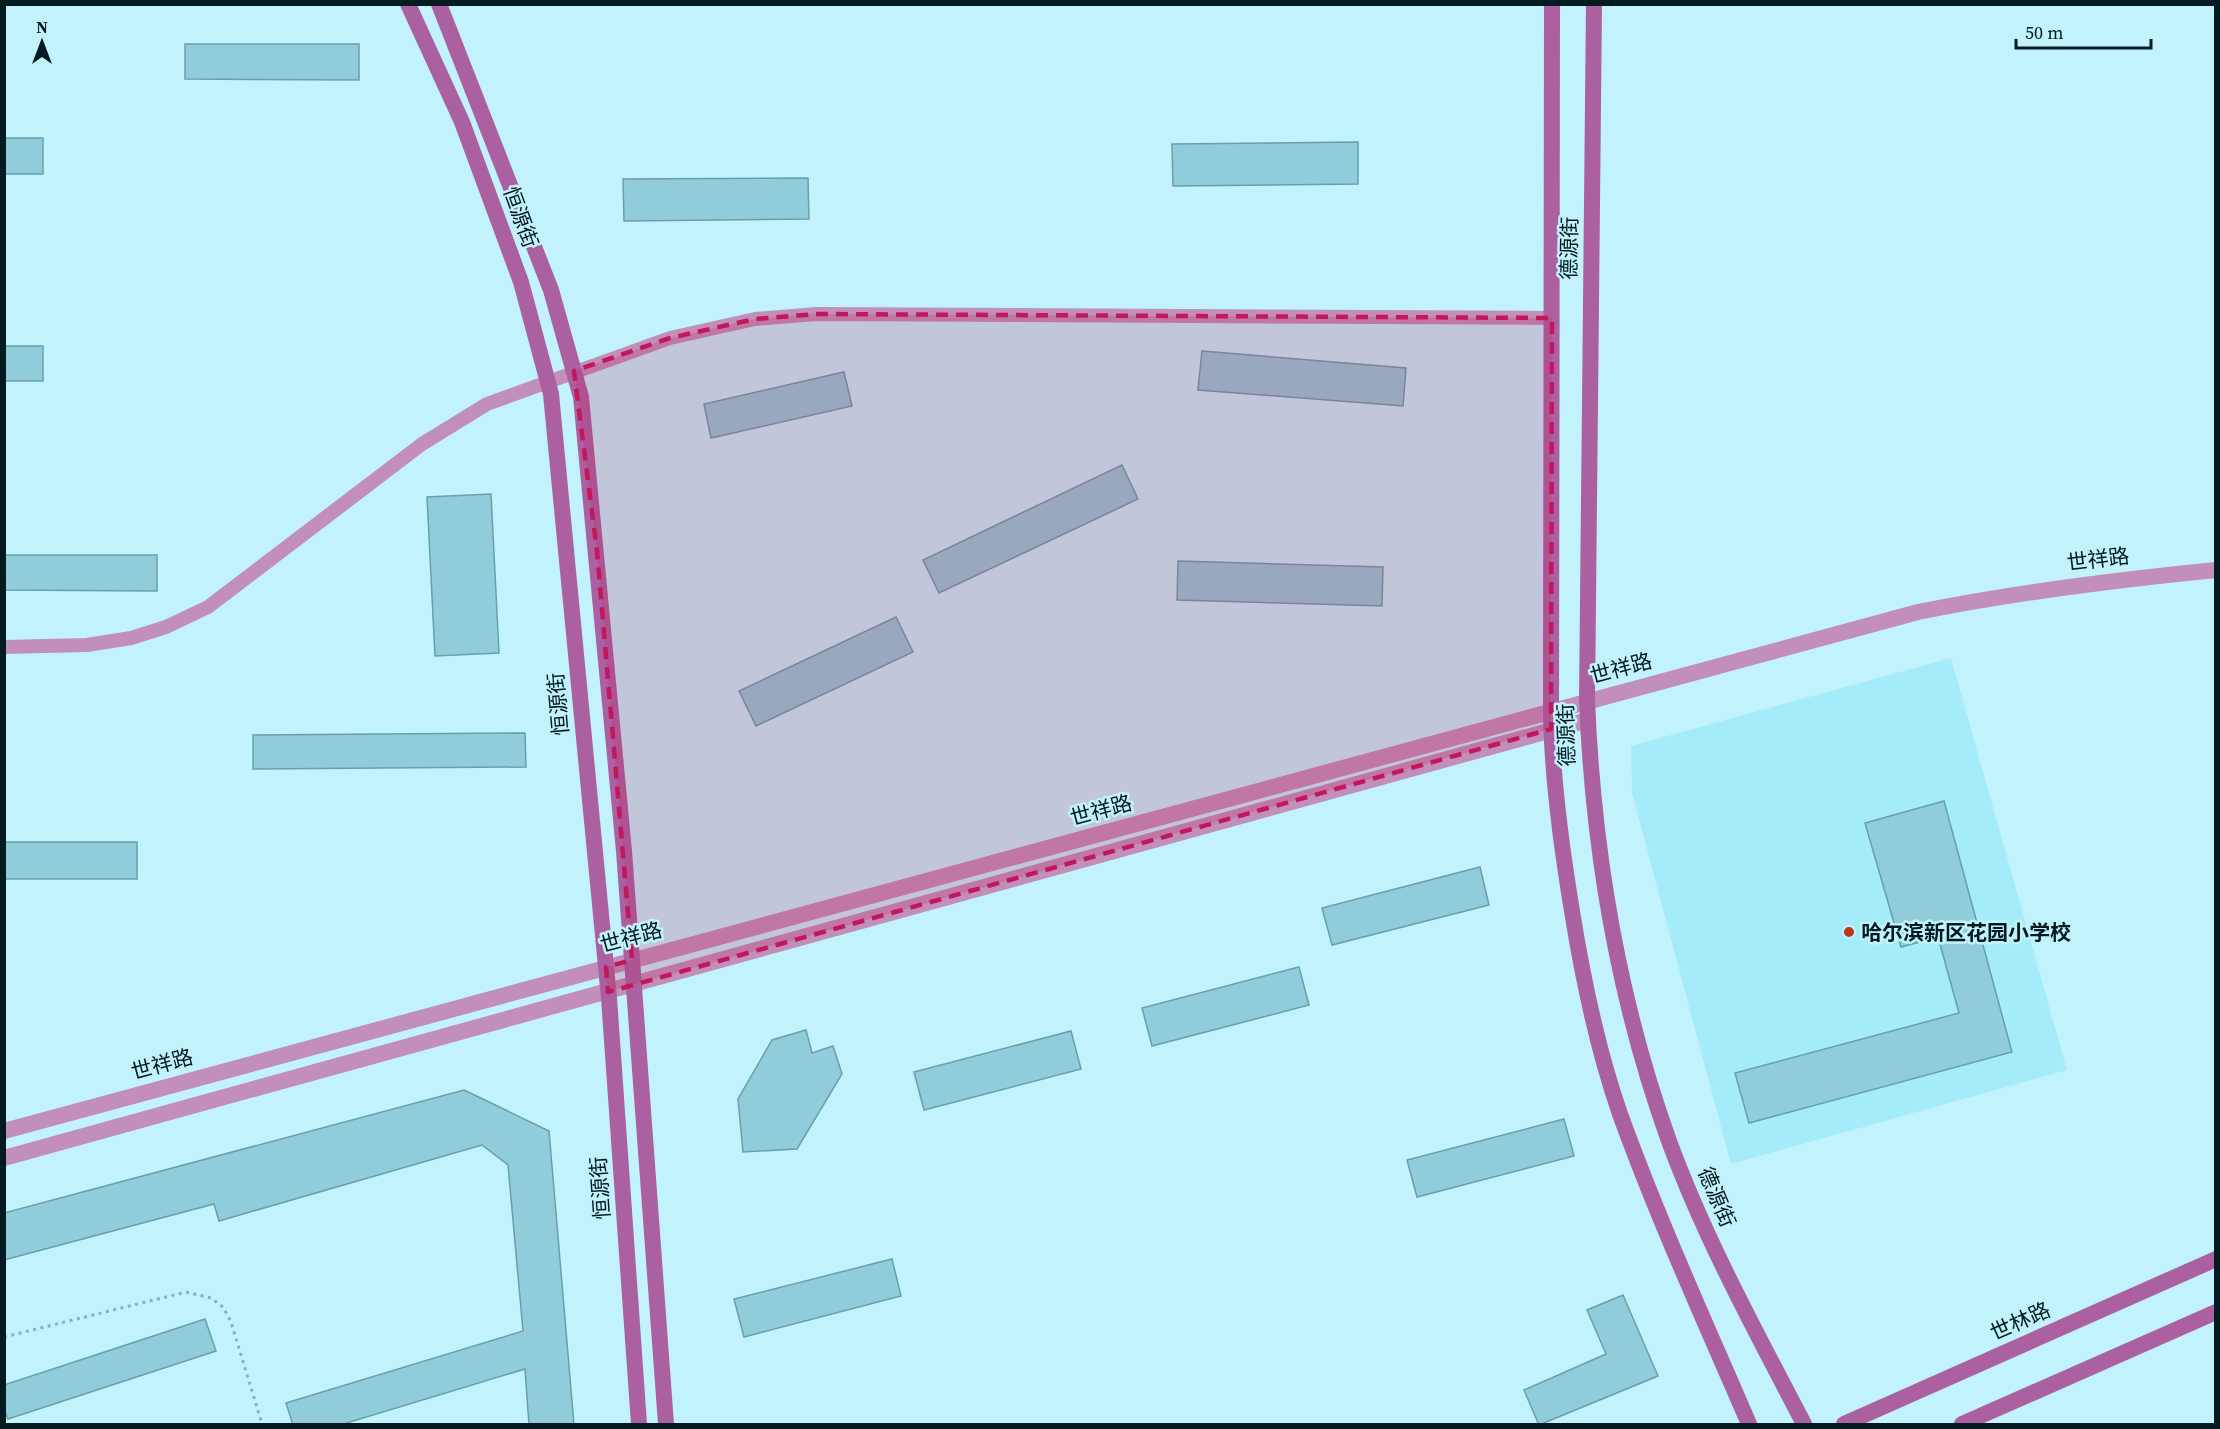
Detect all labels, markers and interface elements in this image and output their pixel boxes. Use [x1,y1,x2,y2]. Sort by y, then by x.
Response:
north arrow [12,12,72,72]
scale bar [2016,12,2151,50]
text: N [36,16,48,38]
text: 50 m [2025,20,2063,45]
street label: 恒源街 [497,182,545,252]
street label: 德源街 [1554,216,1584,280]
street label: 世祥路 [2065,541,2131,577]
street label: 世祥路 [1587,646,1655,690]
street label: 恒源街 [541,671,575,737]
street label: 德源街 [1550,703,1582,767]
street label: 世祥路 [1067,788,1135,832]
street label: 世祥路 [597,915,665,959]
place label: 哈尔滨新区花园小学校 [1861,918,2071,947]
marker: 哈尔滨新区花园小学校 [1842,925,1856,939]
street label: 世祥路 [128,1042,196,1086]
street label: 恒源街 [583,1156,617,1220]
street label: 德源街 [1691,1162,1743,1232]
street label: 世林路 [1985,1295,2055,1347]

